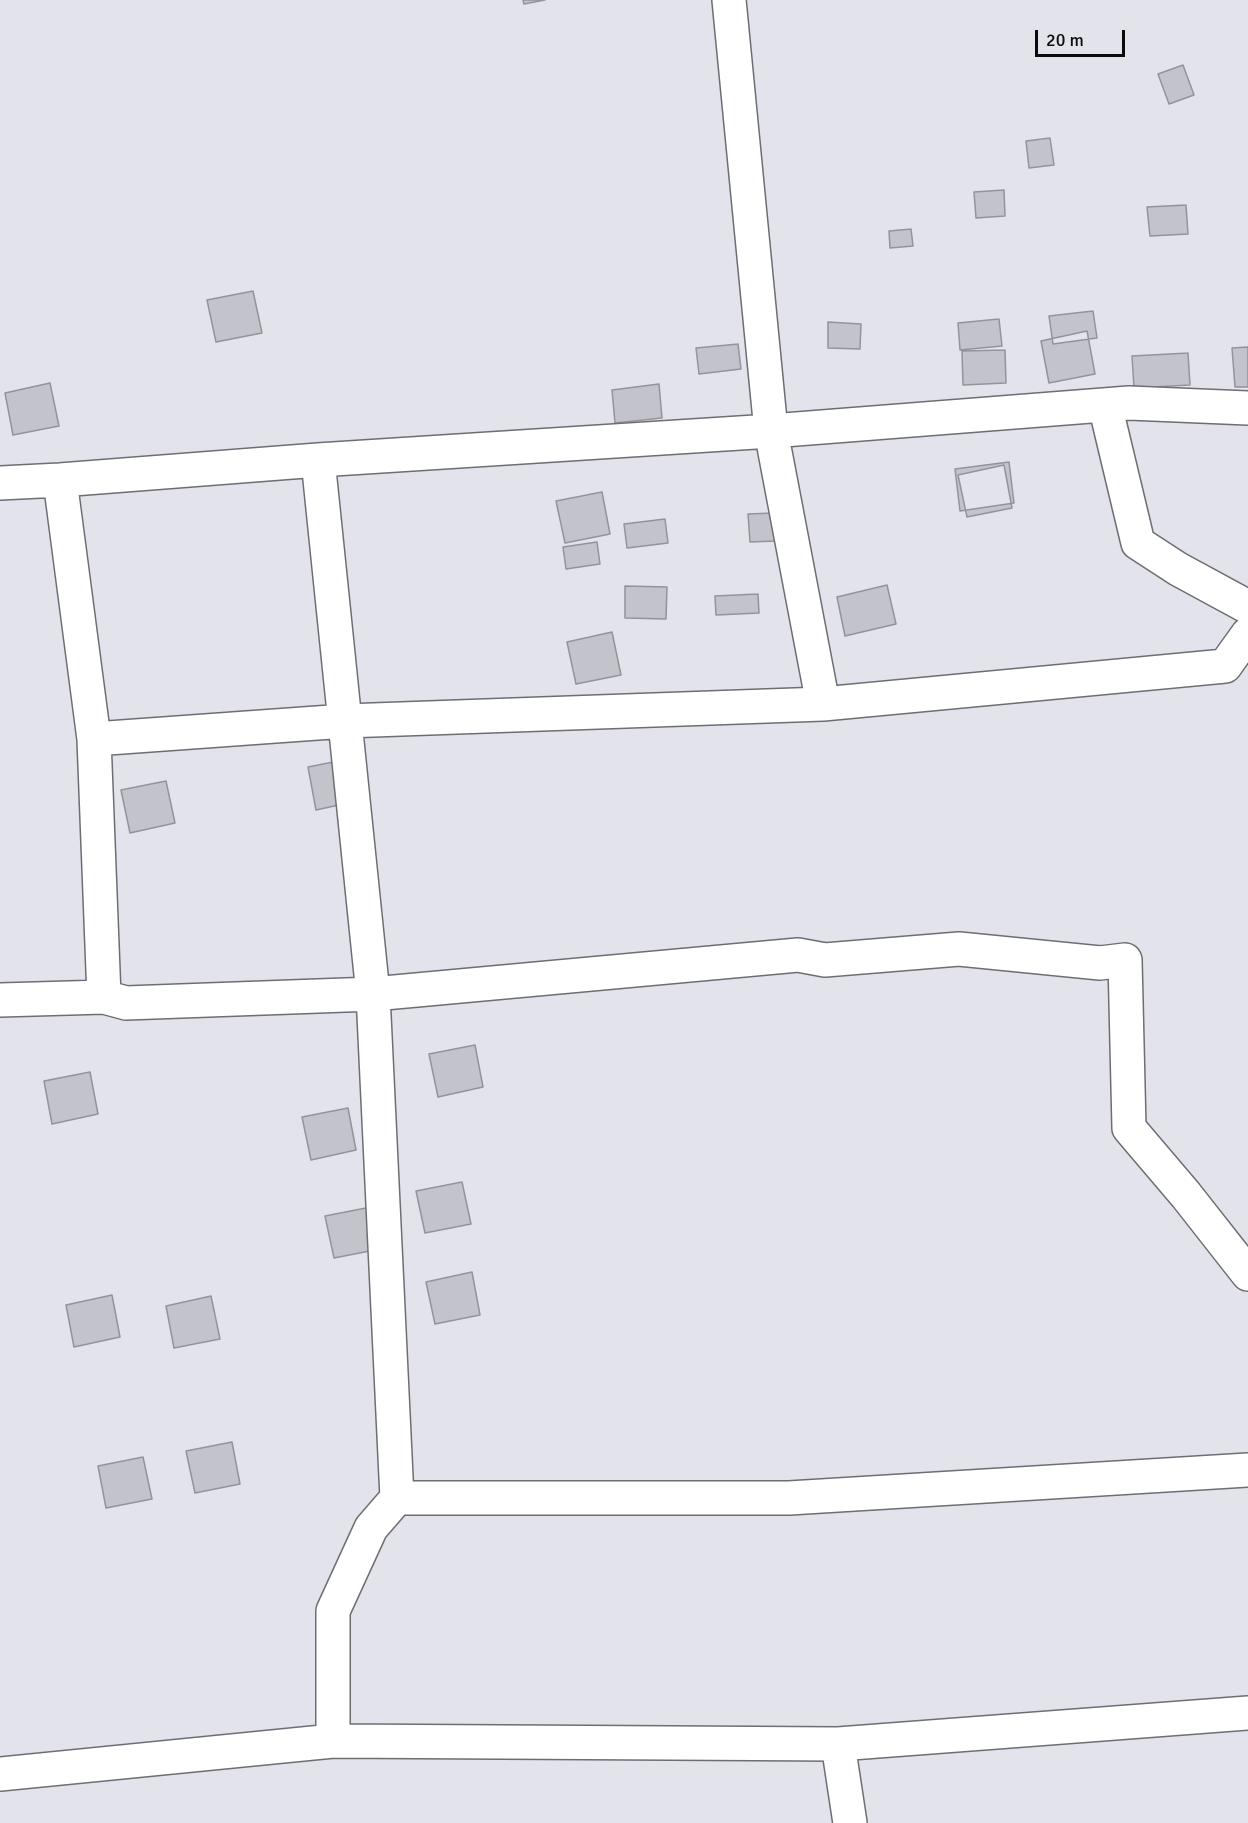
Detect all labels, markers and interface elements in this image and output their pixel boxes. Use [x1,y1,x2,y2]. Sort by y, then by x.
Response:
scale bar [1038,18,1128,56]
text: 20 m [1046,29,1084,51]

